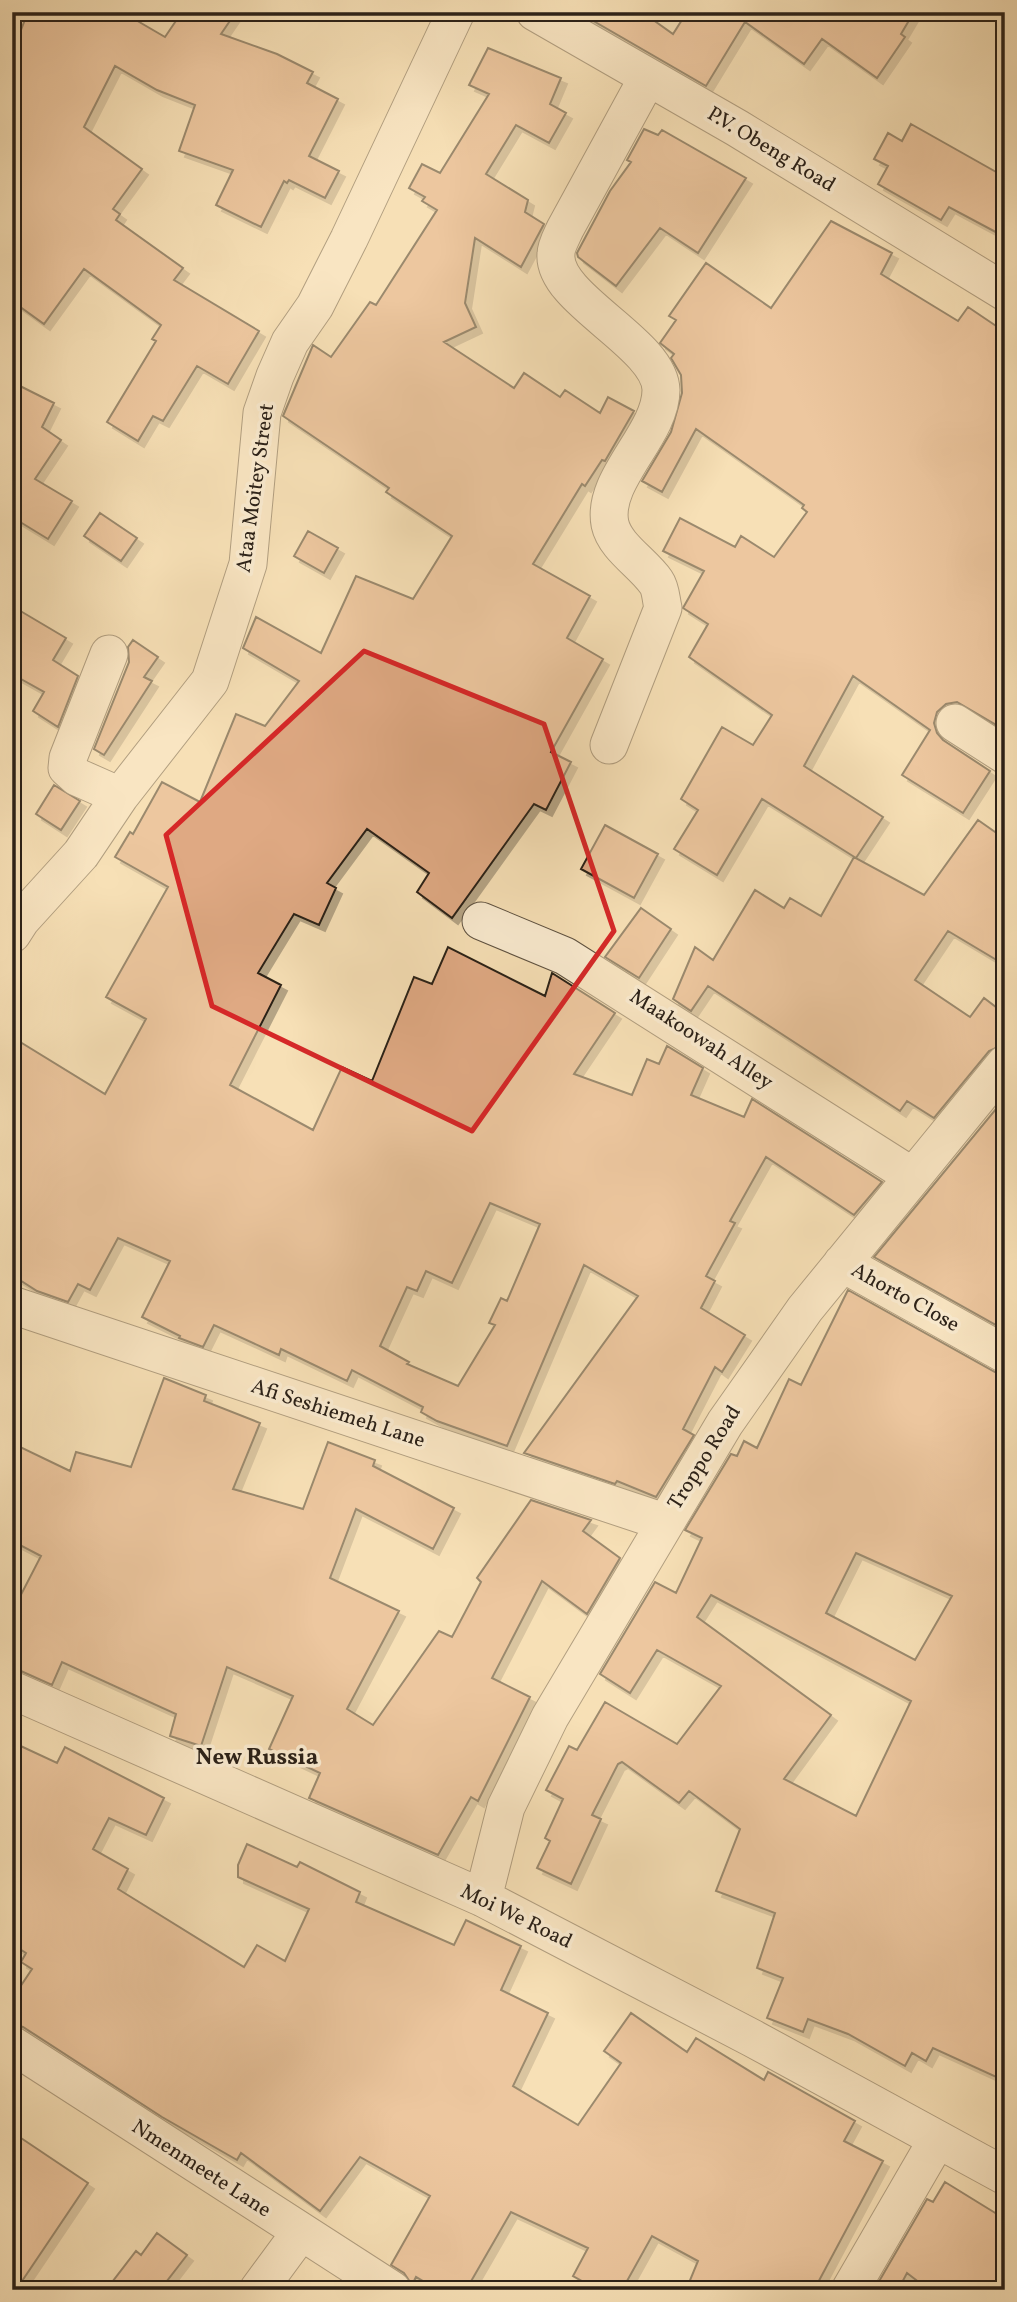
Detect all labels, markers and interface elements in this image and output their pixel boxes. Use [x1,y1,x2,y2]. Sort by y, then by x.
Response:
street label: P.V. Obeng Road [701,100,841,200]
street label: Ataa Moitey Street [230,402,282,574]
street label: Maakoowah Alley [624,983,779,1098]
street label: Ahorto Close [846,1256,965,1340]
street label: Afi Seshiemeh Lane [247,1372,429,1456]
street label: Troppo Road [661,1400,749,1516]
district label: New Russia [196,1742,318,1774]
street label: Moi We Road [455,1877,577,1957]
street label: Nmenmeete Lane [126,2113,277,2225]

